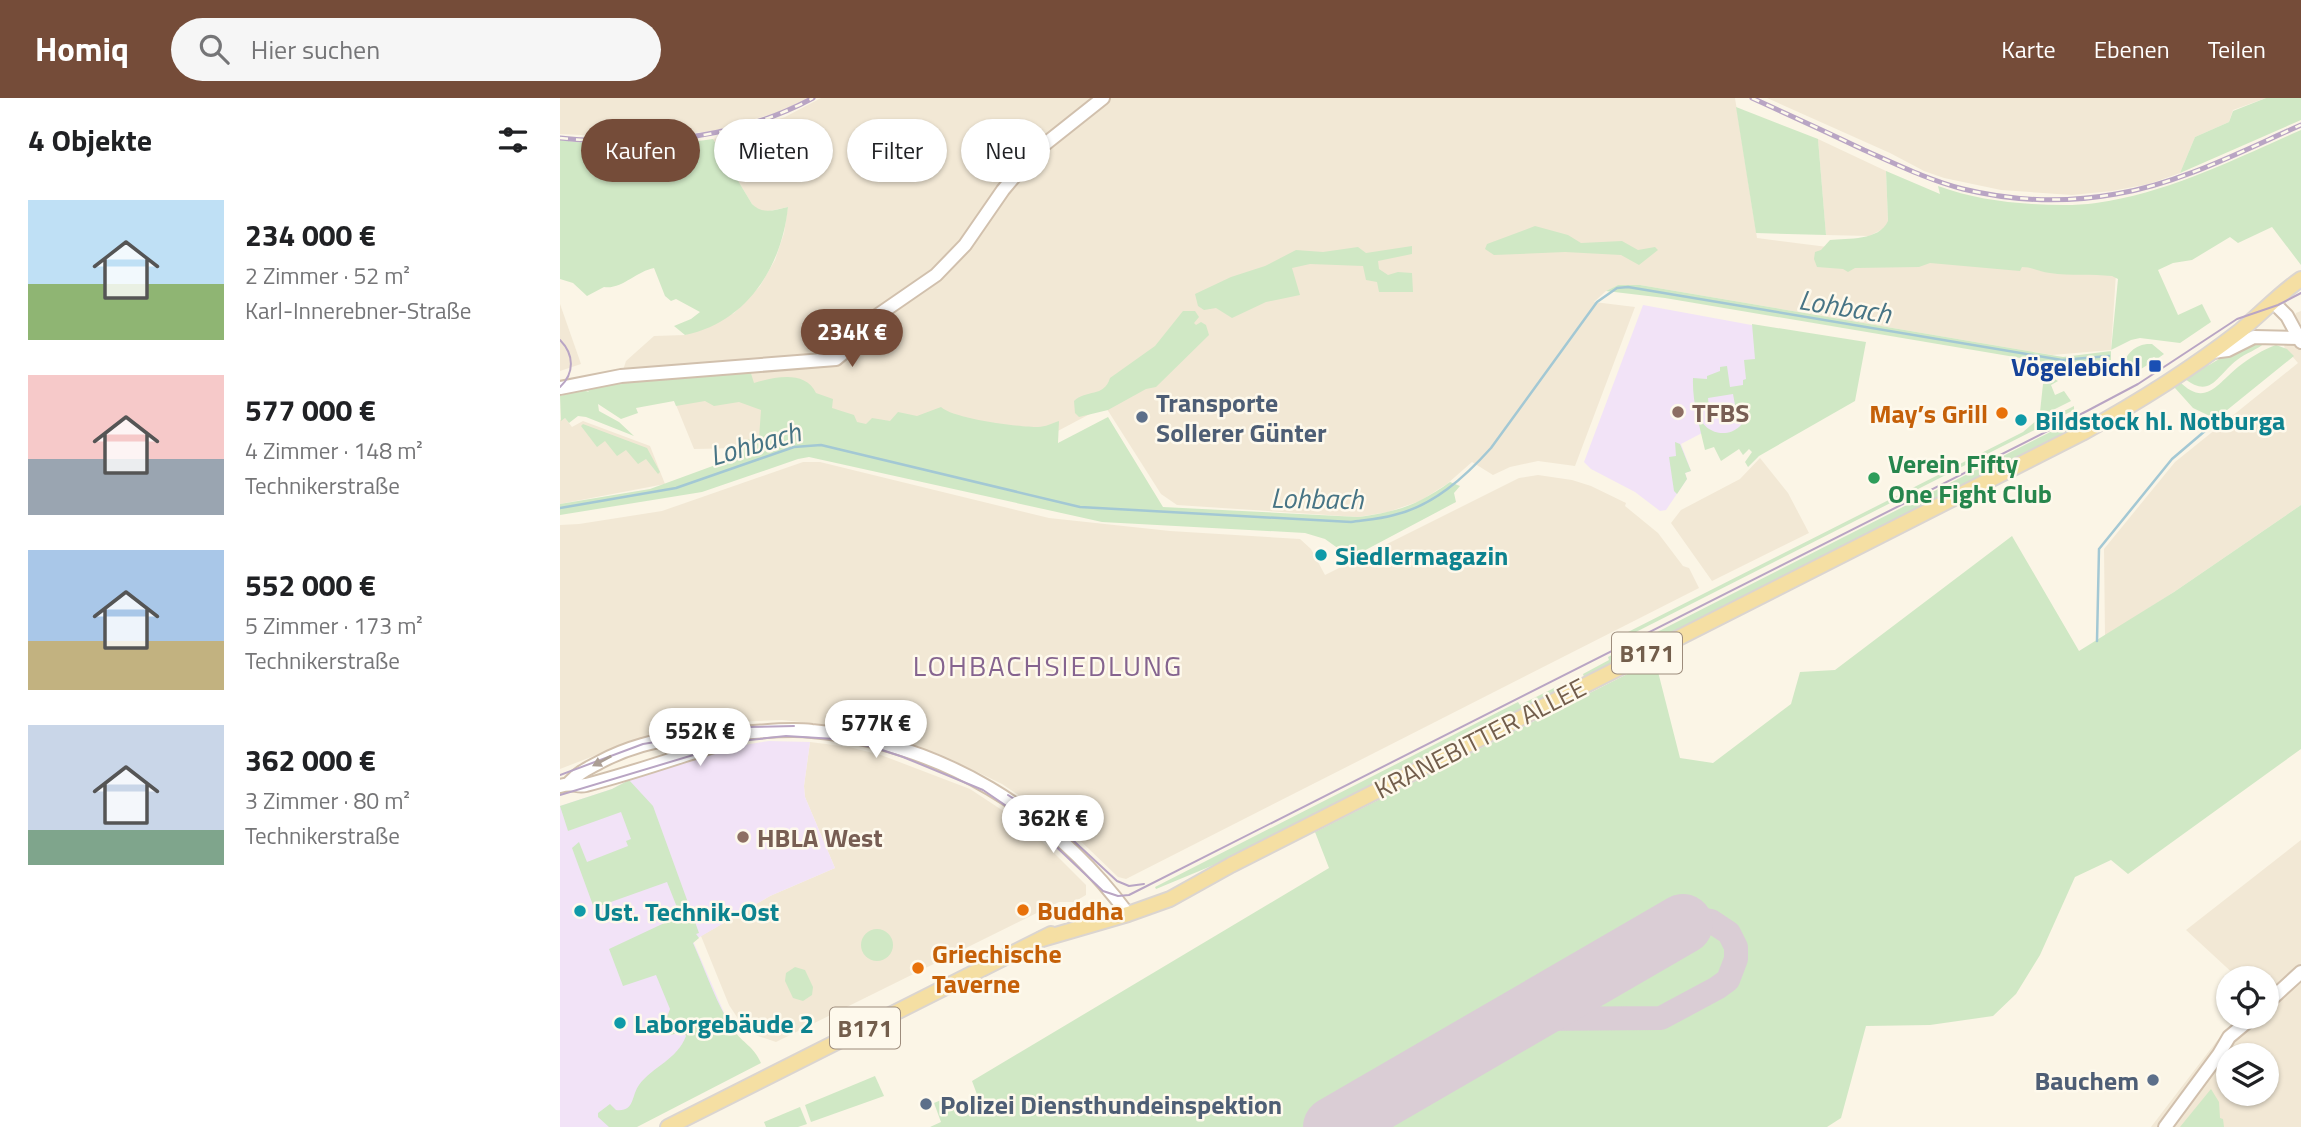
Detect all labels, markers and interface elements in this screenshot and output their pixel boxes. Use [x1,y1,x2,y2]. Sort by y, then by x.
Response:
search box [171,18,661,81]
text: Homiq [35,24,129,74]
icon: search [195,30,233,68]
text: Hier suchen [251,30,380,69]
text: Karte [2001,31,2056,67]
text: Ebenen [2094,31,2170,67]
text: Teilen [2208,31,2266,67]
text: 4 Objekte [28,117,152,163]
chip: Kaufen [581,119,700,182]
chip: Mieten [714,119,833,182]
chip: Filter [847,119,947,182]
chip: Neu [961,119,1050,182]
icon: filters [494,121,532,159]
text: 234 000 € [245,212,376,258]
icon: home [84,228,168,312]
text: 2 Zimmer · 52 m² [245,258,410,293]
water label: Lohbach [1796,278,1895,335]
text: Karl-Innerebner-Straße [245,293,471,328]
pin: 234K € [795,310,909,369]
text: 234K € [817,314,887,349]
place label: Vögelebichl [2011,347,2141,386]
marker: Vögelebichl [2147,358,2163,374]
place label: Transporte Sollerer Günter [1156,383,1327,452]
text: 577 000 € [245,387,376,433]
place label: TFBS [1692,393,1749,432]
place label: May’s Grill [1869,394,1988,433]
place label: Bildstock hl. Notburga [2035,401,2285,440]
icon: home [84,403,168,487]
marker: TFBS [1670,404,1686,420]
marker: May’s Grill [1994,405,2010,421]
water label: Lohbach [704,409,807,476]
marker: Transporte Sollerer Günter [1134,409,1150,425]
marker: Bildstock hl. Notburga [2013,412,2029,428]
text: 4 Zimmer · 148 m² [245,433,423,468]
place label: Verein Fifty One Fight Club [1888,444,2052,513]
text: Technikerstraße [245,468,400,503]
marker: Verein Fifty One Fight Club [1866,470,1882,486]
water label: Lohbach [1270,476,1365,520]
place label: Siedlermagazin [1335,536,1509,575]
marker: Siedlermagazin [1313,547,1329,563]
text: 552 000 € [245,562,376,608]
icon: home [84,578,168,662]
text: 5 Zimmer · 173 m² [245,608,423,643]
road number: B171 [1612,632,1682,674]
text: Technikerstraße [245,643,400,678]
district label: LOHBACHSIEDLUNG [913,644,1183,687]
street label: KRANEBITTER ALLEE [1367,668,1593,808]
pin: 577K € [819,700,933,760]
text: 577K € [841,705,911,740]
pin: 552K € [643,708,757,768]
text: 552K € [665,713,735,748]
text: 362 000 € [245,737,376,783]
icon: home [84,753,168,837]
one-way arrow [592,755,612,767]
text: 3 Zimmer · 80 m² [245,783,410,818]
pin: 362K € [996,796,1110,855]
text: 362K € [1018,800,1088,835]
text: Technikerstraße [245,818,400,853]
place label: HBLA West [757,818,883,857]
marker: HBLA West [735,829,751,845]
place label: Buddha [1037,891,1123,930]
place label: Ust. Technik-Ost [594,892,779,931]
marker: Buddha [1015,902,1031,918]
marker: Ust. Technik-Ost [572,903,588,919]
place label: Griechische Taverne [932,934,1062,1003]
marker: Griechische Taverne [910,960,926,976]
map controls [2216,966,2279,1106]
button: locate [2216,966,2279,1029]
place label: Laborgebäude 2 [634,1004,814,1043]
road number: B171 [830,1008,900,1048]
marker: Laborgebäude 2 [612,1015,628,1031]
button: layers [2216,1043,2279,1106]
place label: Bauchem [2034,1061,2139,1100]
marker: Bauchem [2145,1072,2161,1088]
place label: Polizei Diensthundeinspektion [940,1085,1282,1124]
marker: Polizei Diensthundeinspektion [918,1096,934,1112]

